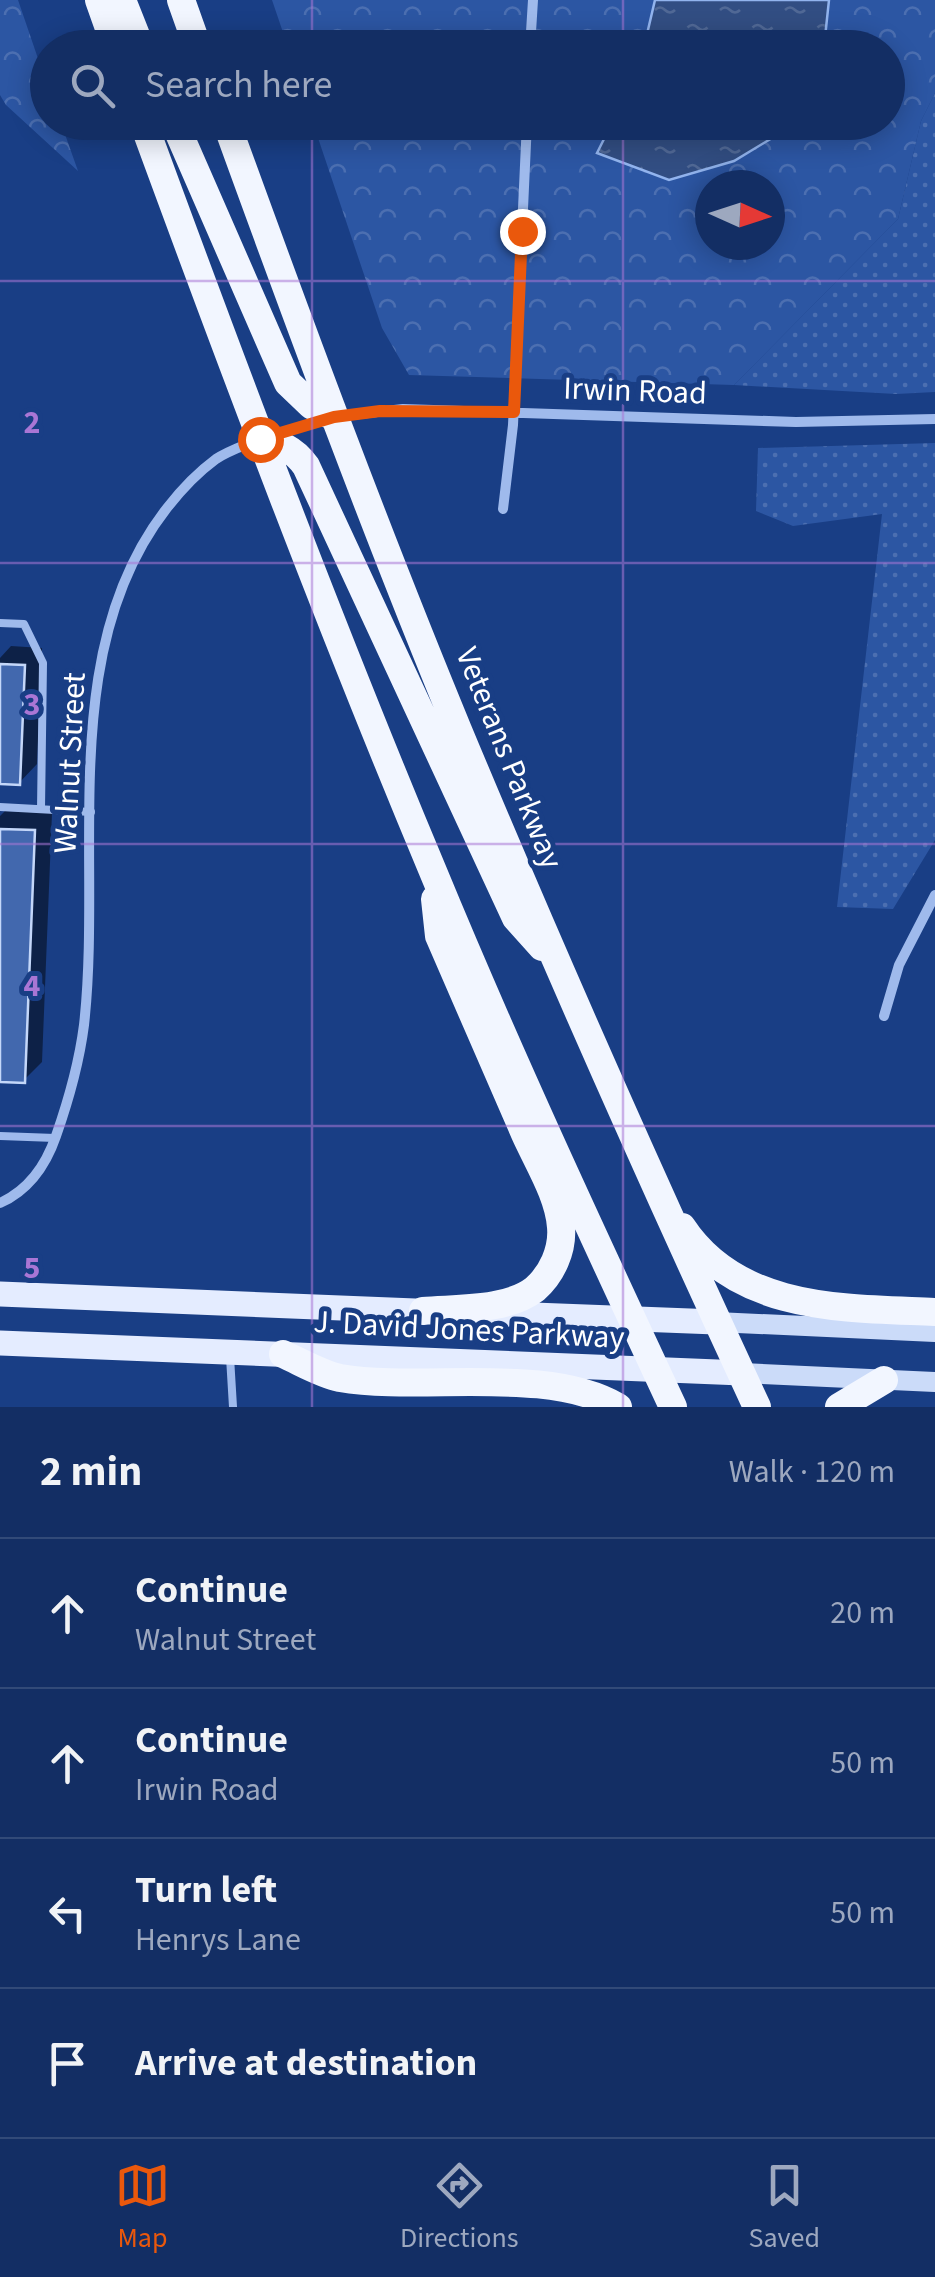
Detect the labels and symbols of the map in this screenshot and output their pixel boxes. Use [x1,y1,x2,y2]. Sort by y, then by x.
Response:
north arrow [695,170,785,260]
route end [500,209,546,255]
street label: Irwin Road [562,366,708,416]
text: 2 [24,400,40,446]
route start [238,417,284,463]
street label: Veterans Parkway [444,640,574,876]
street label: Walnut Street [42,671,98,855]
text: 3 [24,682,40,728]
text: 4 [24,963,41,1009]
text: 5 [24,1245,40,1291]
street label: J. David Jones Parkway [312,1299,626,1361]

